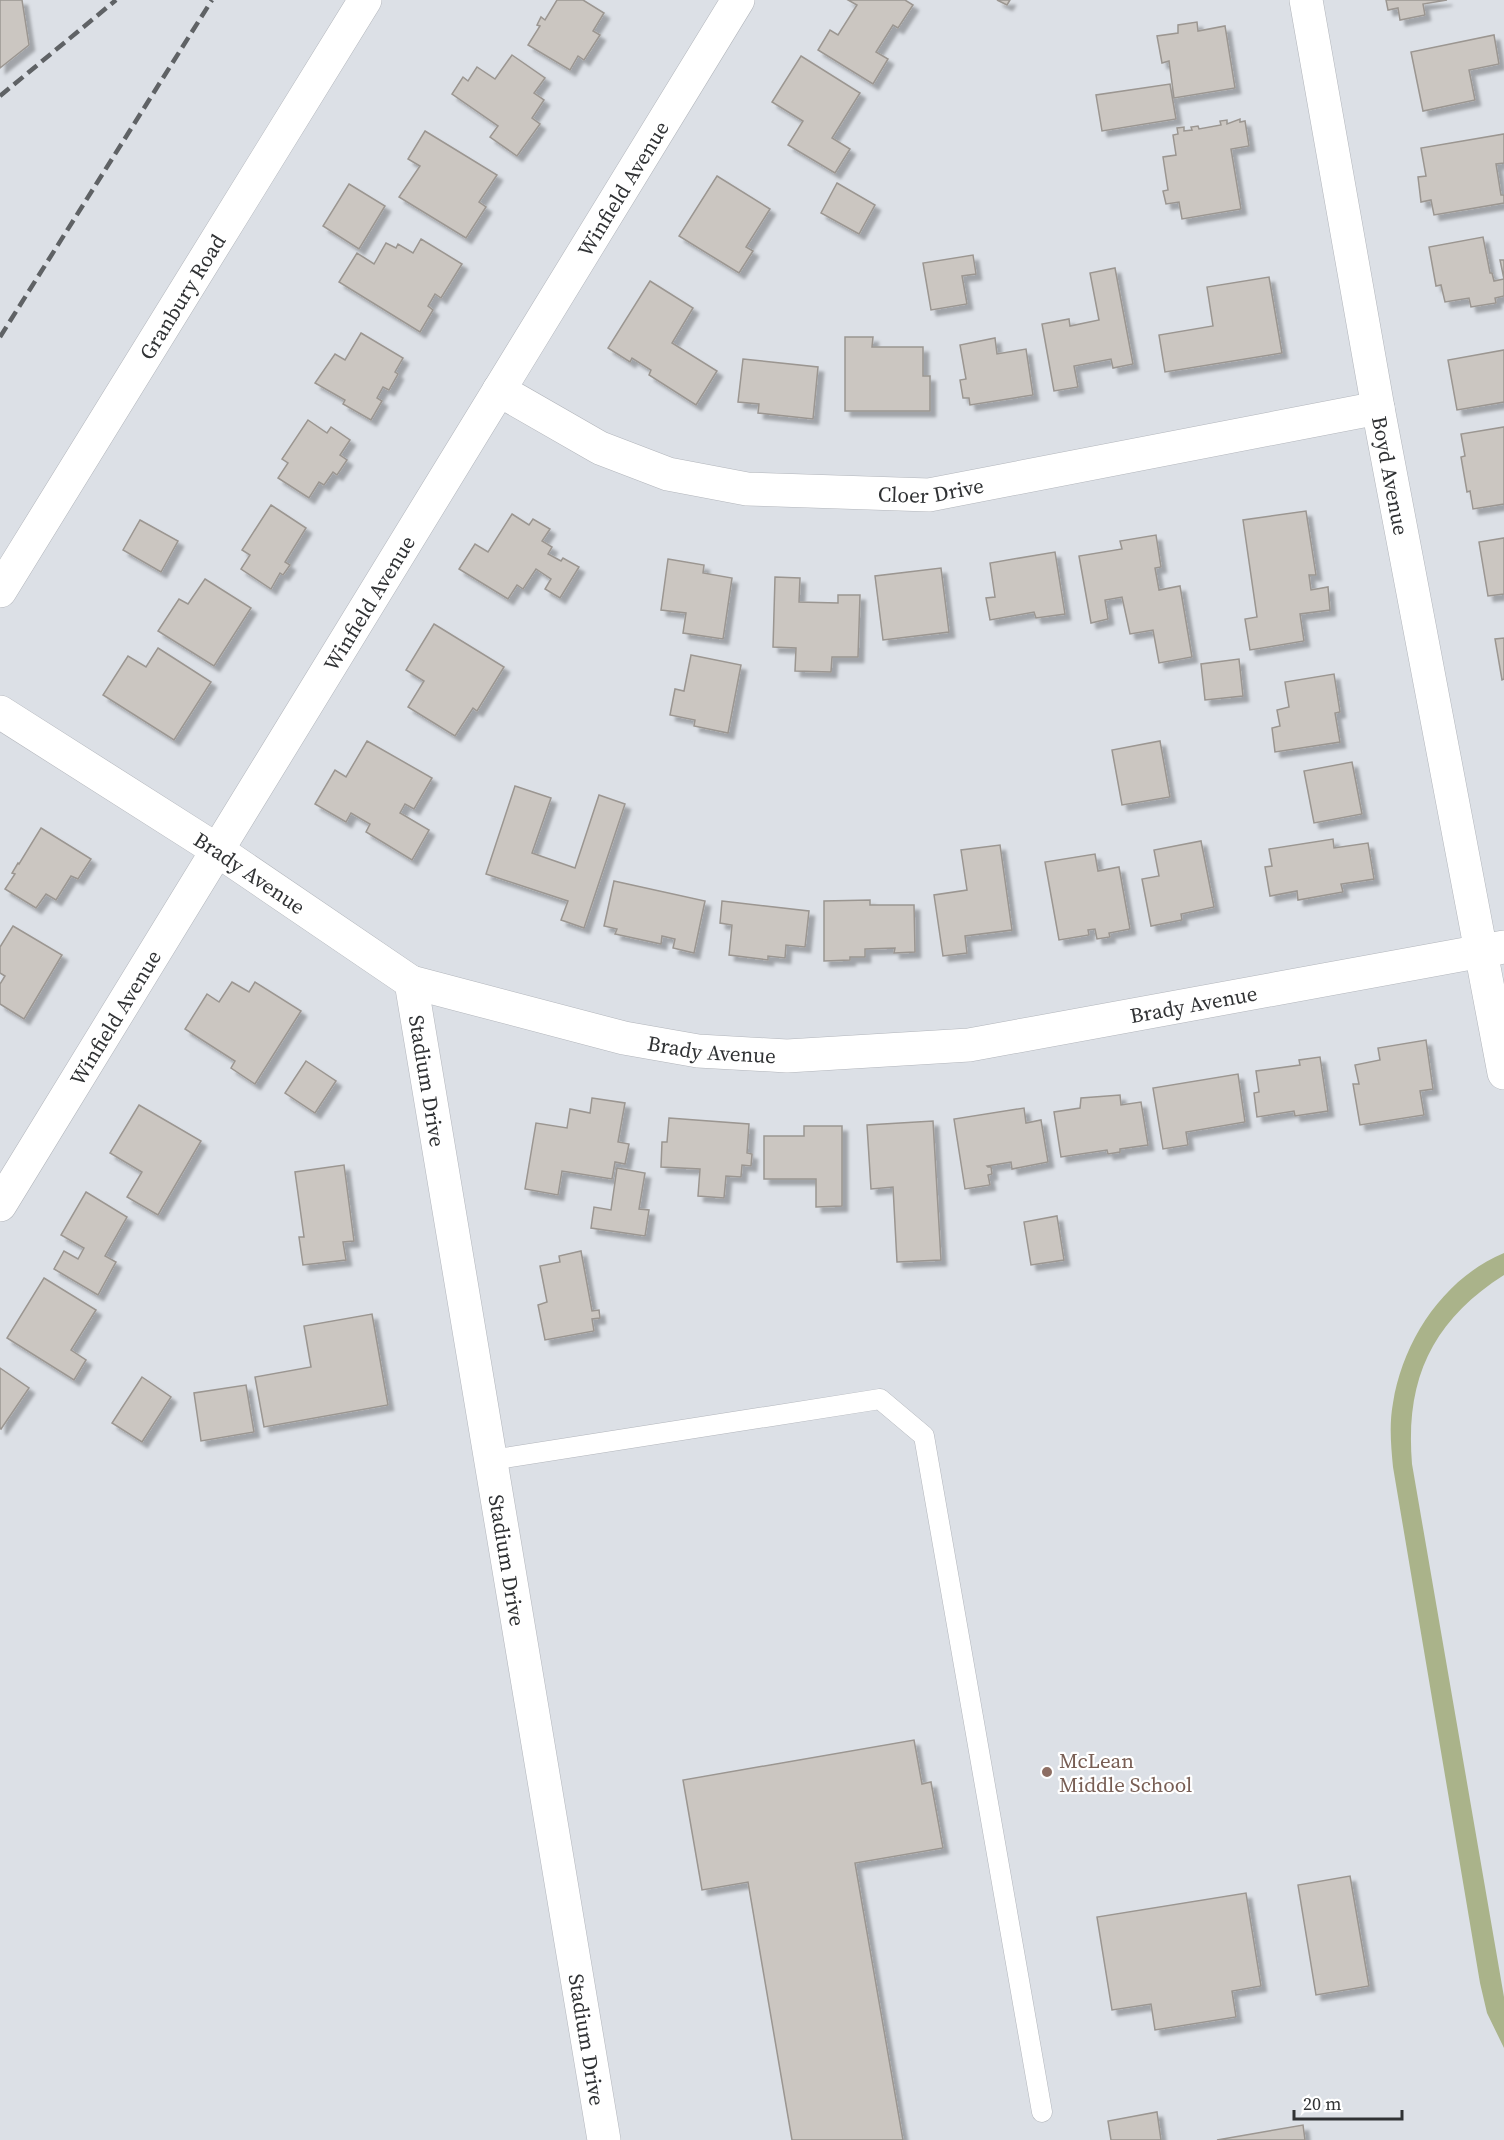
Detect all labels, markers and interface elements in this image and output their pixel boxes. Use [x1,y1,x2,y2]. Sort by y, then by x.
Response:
street label: Winfield Avenue [570,115,675,262]
street label: Granbury Road [132,228,232,365]
street label: Boyd Avenue [1365,413,1416,537]
street label: Cloer Drive [878,470,986,509]
street label: Winfield Avenue [316,530,421,676]
street label: Brady Avenue [188,825,311,921]
street label: Winfield Avenue [62,944,168,1091]
street label: Brady Avenue [1127,978,1259,1030]
street label: Stadium Drive [402,1013,453,1149]
street label: Brady Avenue [645,1028,777,1070]
street label: Stadium Drive [482,1492,533,1628]
place label: McLean Middle School [1059,1746,1192,1799]
marker: McLean Middle School [1040,1765,1054,1779]
street label: Stadium Drive [562,1972,613,2108]
scale bar [1294,2083,1402,2121]
text: 20 m [1303,2091,1341,2116]

